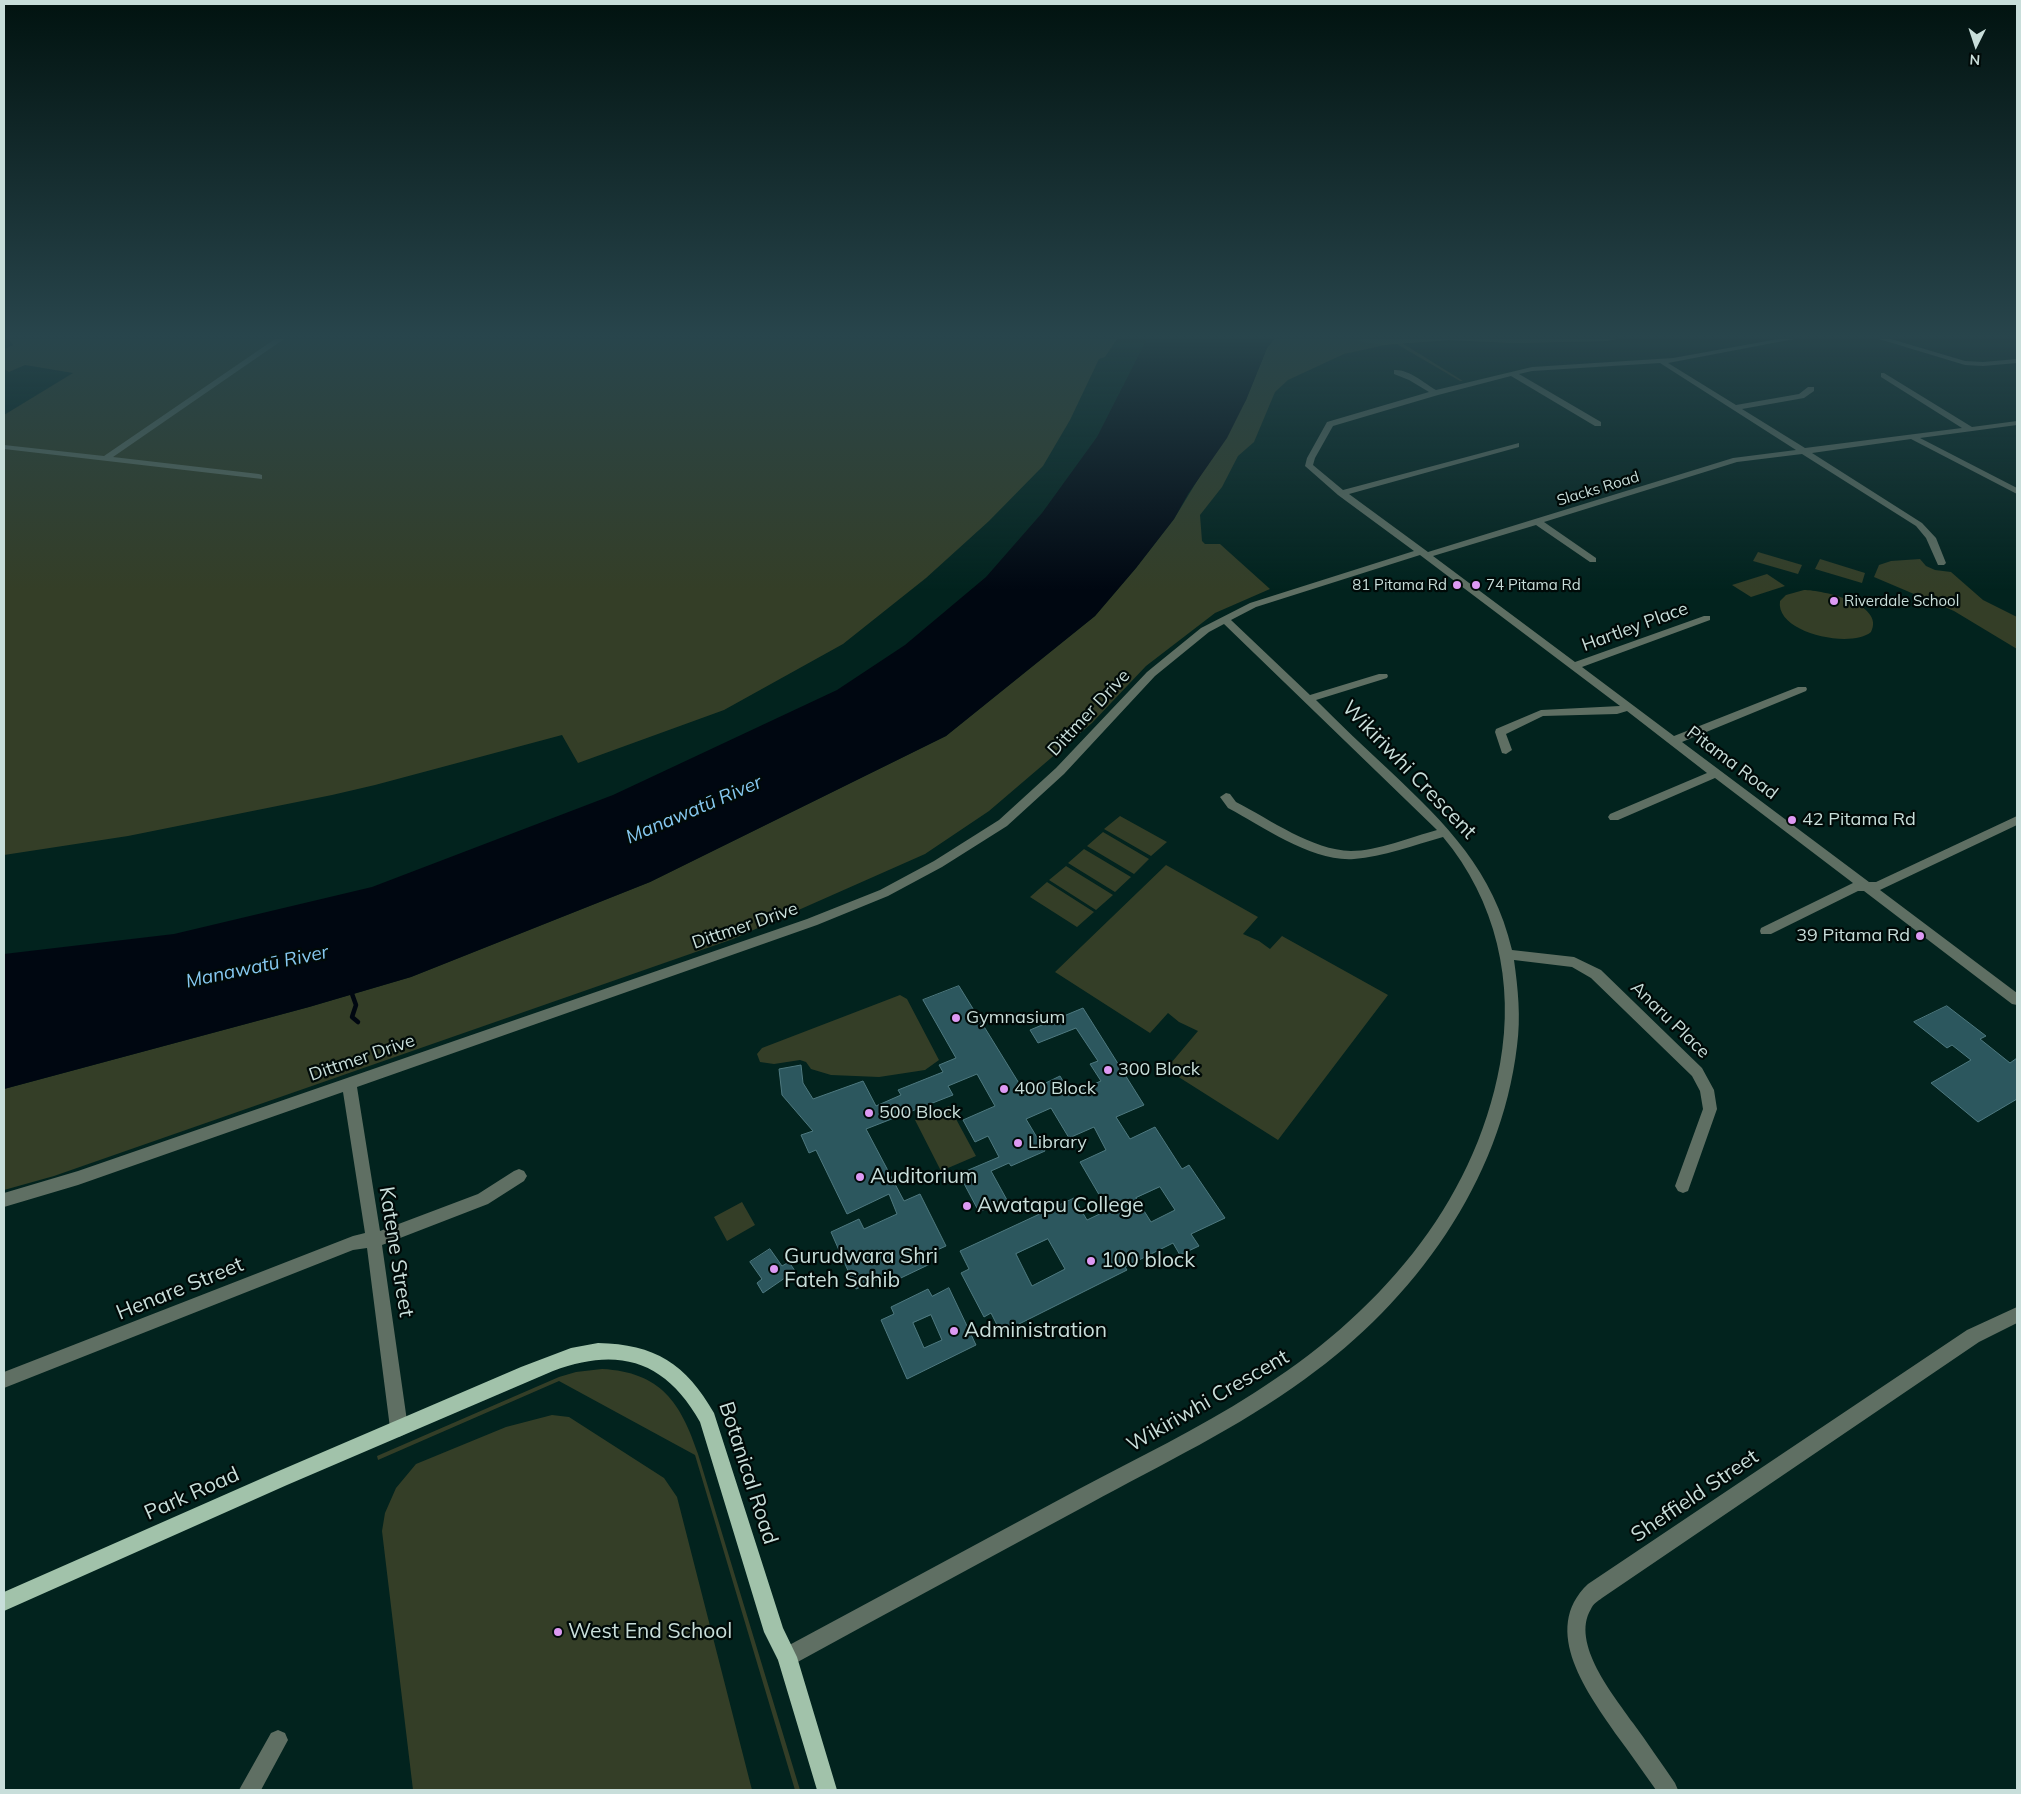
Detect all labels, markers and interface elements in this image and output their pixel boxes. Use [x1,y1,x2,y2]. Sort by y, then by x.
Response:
north arrow [1951,20,2001,70]
text: N [1969,51,1981,69]
street label: Slacks Road [1555,468,1641,510]
place label: 81 Pitama Rd [1352,576,1447,594]
place label: 74 Pitama Rd [1486,576,1581,594]
marker: 81 Pitama Rd [1451,579,1463,591]
marker: 74 Pitama Rd [1470,579,1482,591]
place label: Riverdale School [1844,592,1959,610]
marker: Riverdale School [1828,595,1840,607]
street label: Hartley Place [1579,598,1691,656]
street label: Dittmer Drive [1043,665,1135,761]
street label: Wikiriwhi Crescent [1336,696,1482,844]
street label: Pitama Road [1682,722,1782,804]
water label: Manawatū River [623,771,765,849]
place label: 42 Pitama Rd [1802,809,1916,831]
marker: 42 Pitama Rd [1786,814,1798,826]
street label: Dittmer Drive [689,898,801,954]
place label: 39 Pitama Rd [1796,925,1910,947]
marker: 39 Pitama Rd [1914,930,1926,942]
water label: Manawatū River [184,941,330,993]
street label: Anaru Place [1626,977,1714,1063]
place label: Gymnasium [966,1007,1065,1029]
marker: Gymnasium [950,1012,962,1024]
street label: Dittmer Drive [306,1030,418,1086]
place label: 300 Block [1118,1059,1200,1081]
marker: 300 Block [1102,1064,1114,1076]
place label: 400 Block [1014,1078,1096,1100]
marker: 400 Block [998,1083,1010,1095]
place label: 500 Block [879,1102,961,1124]
marker: 500 Block [863,1107,875,1119]
place label: Library [1028,1132,1087,1154]
marker: Library [1012,1137,1024,1149]
place label: Auditorium [870,1164,978,1190]
marker: Auditorium [854,1171,866,1183]
street label: Katene Street [373,1185,419,1319]
place label: Awatapu College [977,1193,1144,1219]
marker: Awatapu College [961,1200,973,1212]
place label: Gurudwara Shri Fateh Sahib [784,1244,938,1294]
place label: 100 block [1101,1248,1195,1274]
street label: Henare Street [113,1252,247,1326]
marker: 100 block [1085,1255,1097,1267]
marker: Gurudwara Shri Fateh Sahib [768,1263,780,1275]
place label: Administration [964,1318,1107,1344]
marker: Administration [948,1325,960,1337]
street label: Wikiriwhi Crescent [1123,1344,1293,1458]
street label: Botanical Road [713,1399,783,1547]
street label: Sheffield Street [1627,1444,1763,1548]
street label: Park Road [141,1462,243,1526]
place label: West End School [568,1619,732,1645]
marker: West End School [552,1626,564,1638]

